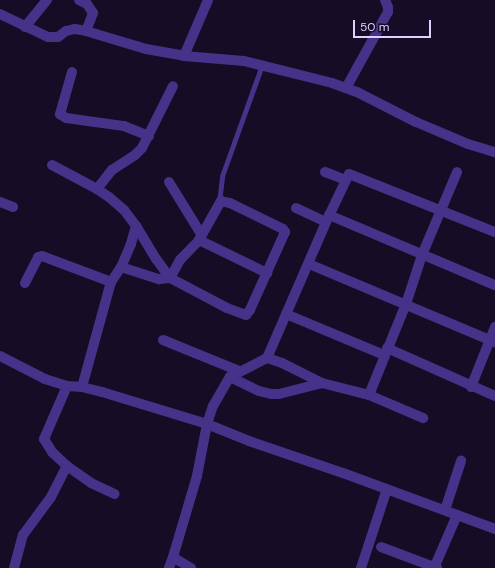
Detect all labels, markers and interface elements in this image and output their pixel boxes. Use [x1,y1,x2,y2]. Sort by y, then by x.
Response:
scale bar [355,12,433,38]
text: 50 m [360,19,389,35]

